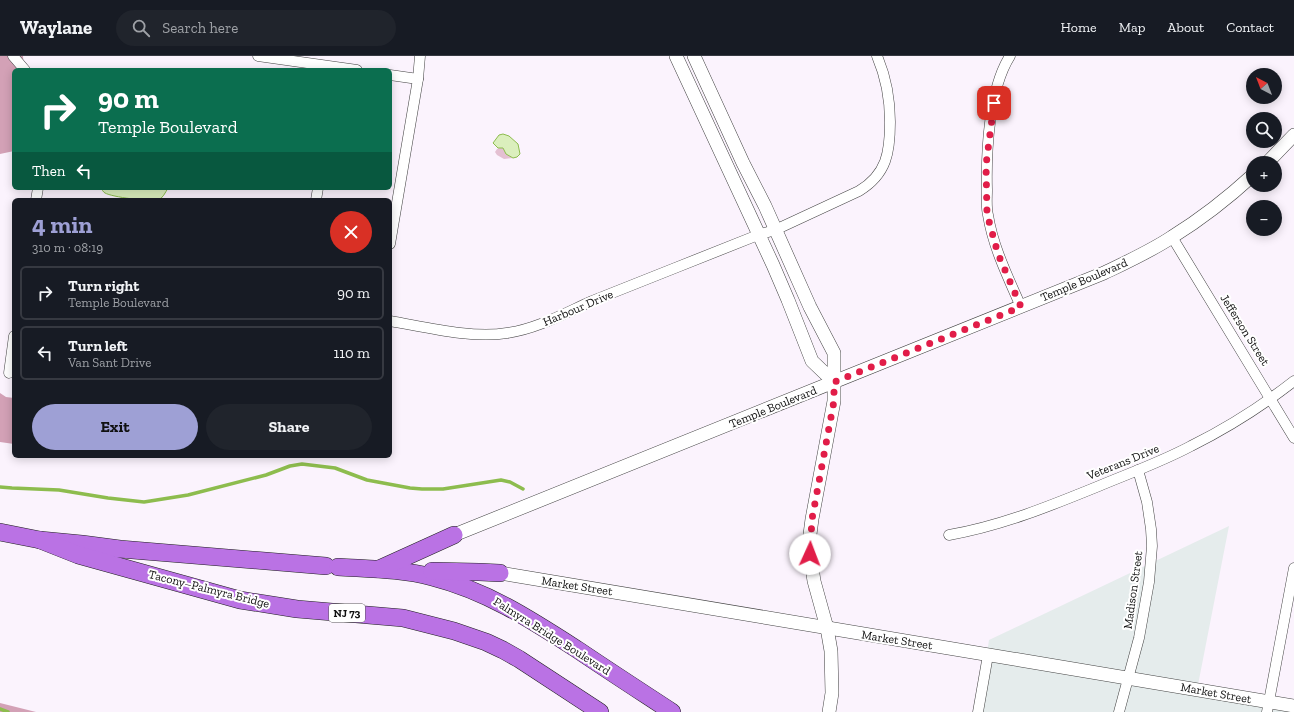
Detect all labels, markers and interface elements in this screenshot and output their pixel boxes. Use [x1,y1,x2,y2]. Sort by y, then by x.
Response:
search box [116,10,396,46]
text: Waylane [20,16,92,39]
icon: search [130,17,152,39]
text: Search here [162,19,238,37]
text: Home [1061,19,1097,36]
text: Map [1119,19,1145,36]
text: About [1167,19,1204,36]
text: Contact [1226,19,1274,36]
north arrow [1246,68,1282,104]
map controls [1246,68,1282,236]
text: 90 m [98,82,159,115]
icon: right [32,84,84,136]
pin [977,86,1011,120]
icon: arrive [983,92,1005,114]
button: search [1246,112,1282,148]
text: Temple Boulevard [98,116,238,138]
button: + [1246,156,1282,192]
icon: left [73,160,95,182]
text: Then [32,162,65,180]
button: − [1246,200,1282,236]
text: 4 min [32,210,93,239]
button: close [330,211,372,253]
text: 310 m · 08:19 [32,240,103,255]
street label: Temple Boulevard [1038,255,1130,305]
text: Turn right [68,277,139,295]
icon: right [34,282,56,304]
text: 90 m [337,284,370,302]
street label: Harbour Drive [541,287,616,329]
street label: Jefferson Street [1217,292,1273,369]
text: Temple Boulevard [68,295,169,310]
text: Turn left [68,337,128,355]
icon: left [34,342,56,364]
text: 110 m [333,344,370,362]
text: Van Sant Drive [68,355,151,370]
street label: Temple Boulevard [727,383,819,431]
button: Exit [32,404,198,450]
button: Share [206,404,372,450]
street label: Veterans Drive [1084,441,1161,483]
position arrow [789,533,831,575]
street label: Madison Street [1121,549,1145,630]
street label: Tacony–Palmyra Bridge [147,567,271,611]
street label: Market Street [540,573,614,599]
street label: Palmyra Bridge Boulevard [491,594,613,678]
road number: NJ 73 [329,604,365,622]
street label: Market Street [860,627,934,653]
street label: Market Street [1179,680,1253,706]

